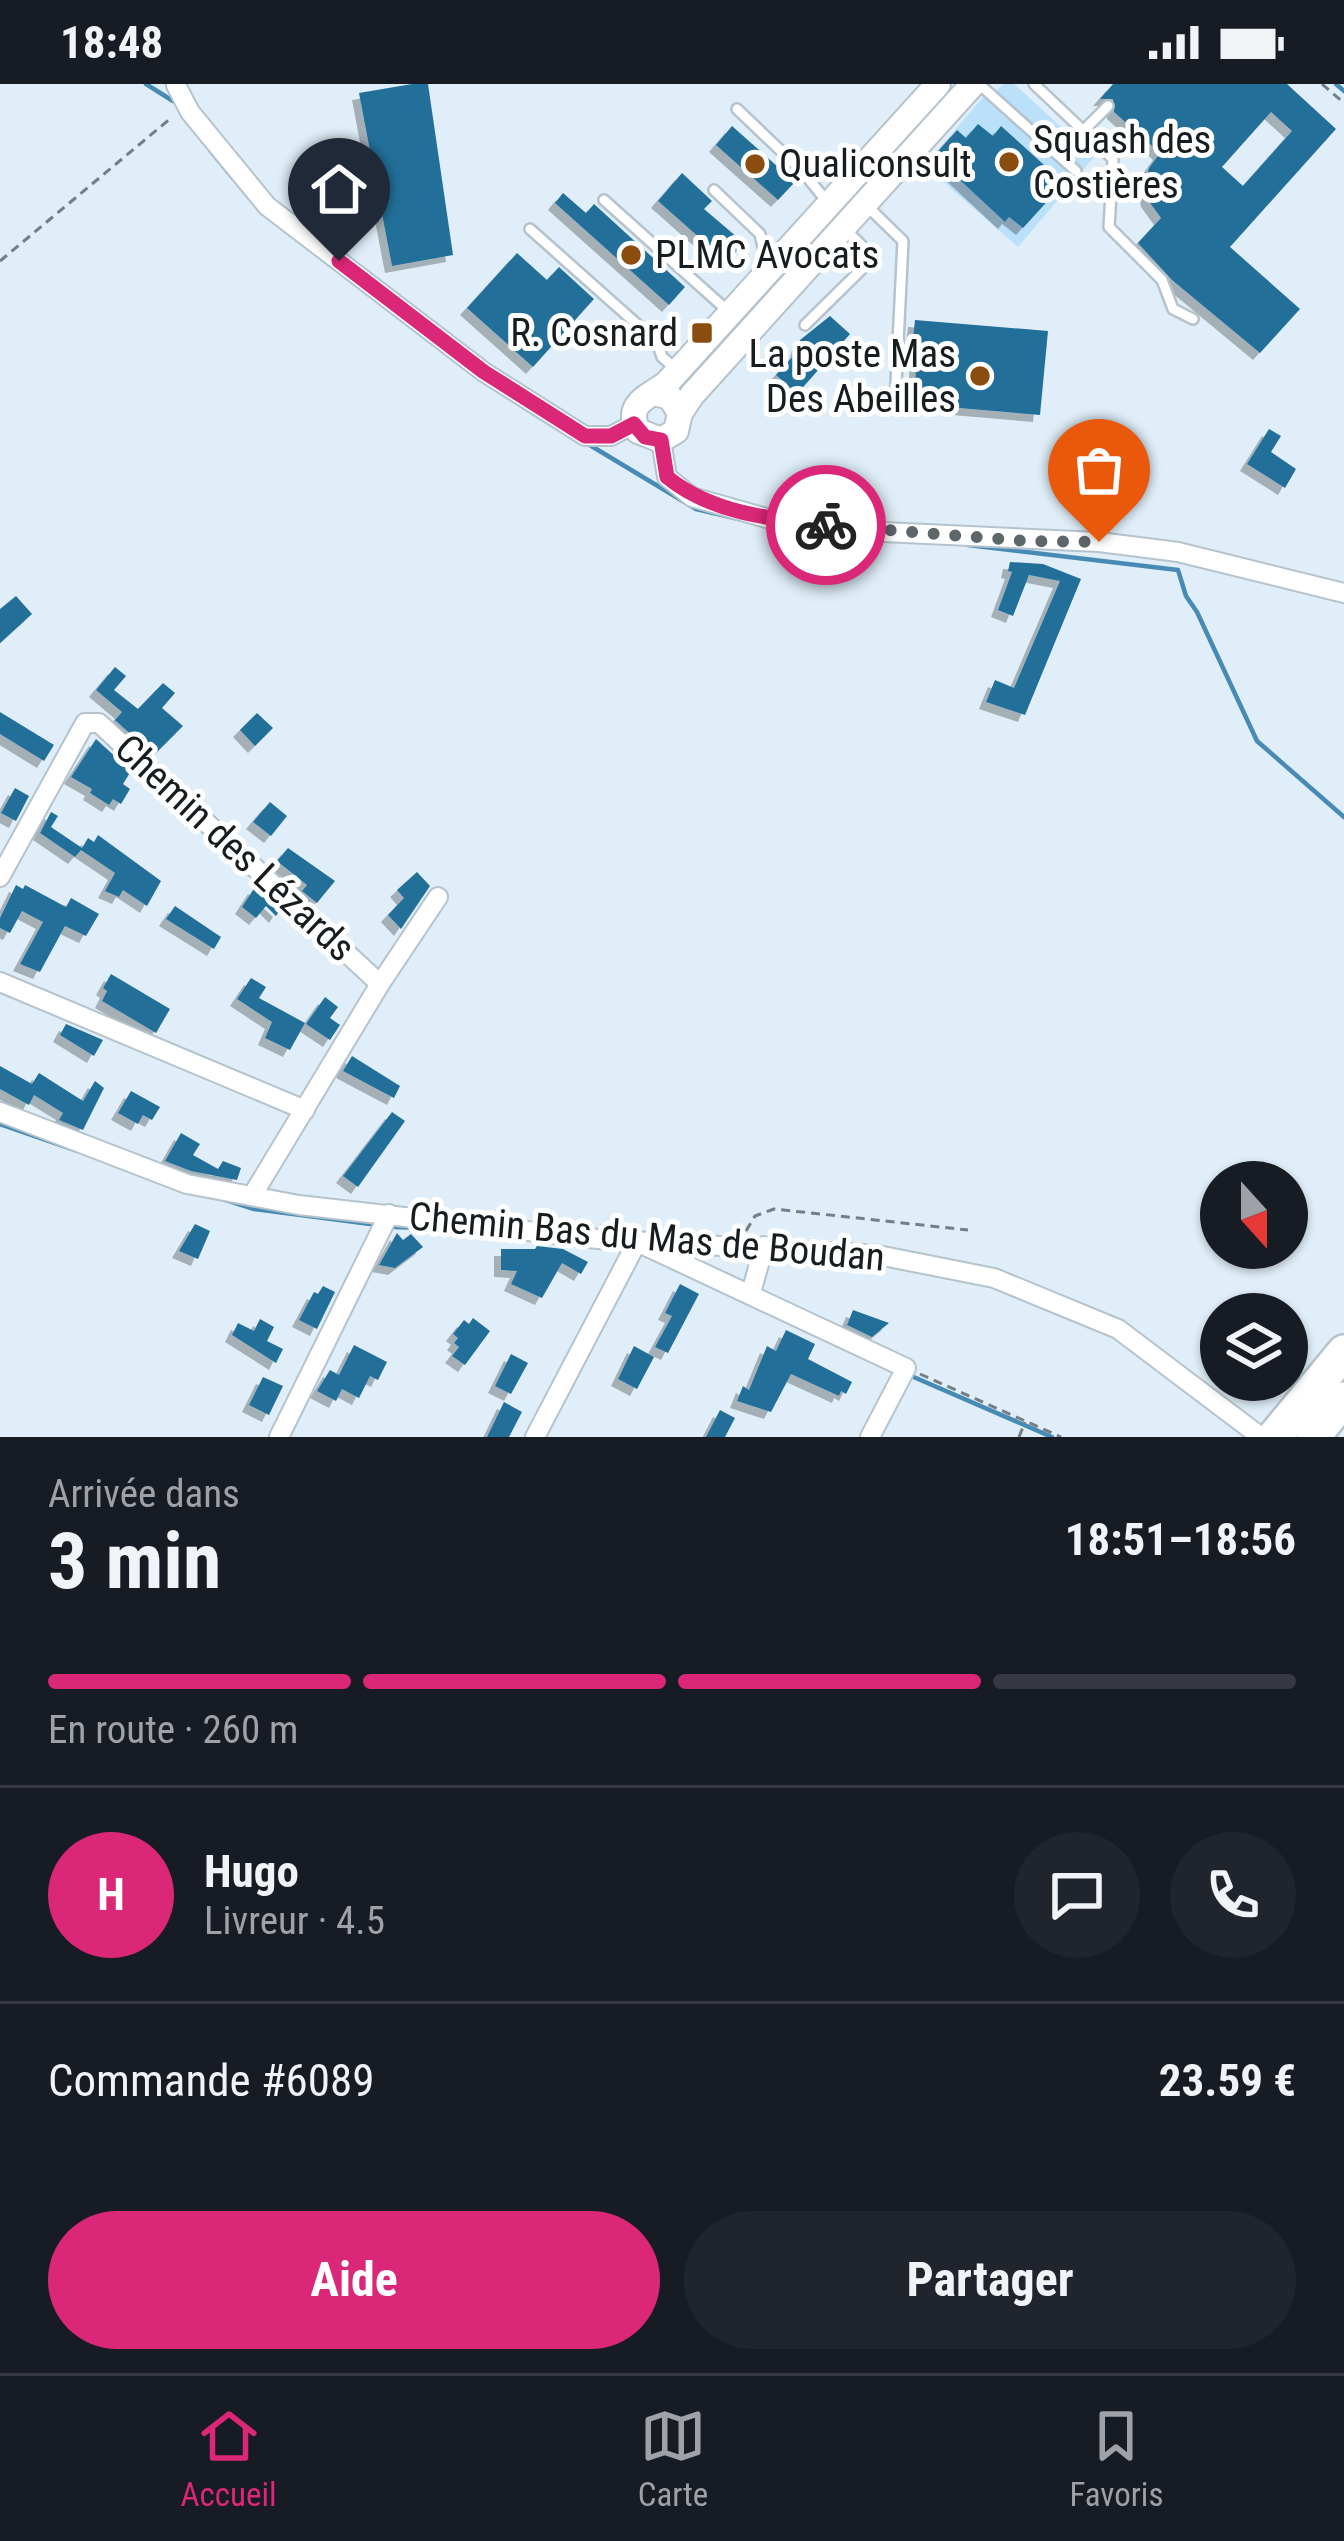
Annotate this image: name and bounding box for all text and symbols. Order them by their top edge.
text: 18:48 [60,16,163,69]
place label: Squash des Costières [1033,117,1211,208]
pin [288,138,390,261]
place label: Qualiconsult [779,141,972,187]
marker: Squash des Costières [996,149,1022,175]
marker: Qualiconsult [742,151,768,177]
icon: home [306,156,372,222]
place label: PLMC Avocats [655,232,879,278]
marker: PLMC Avocats [618,242,644,268]
place label: R. Cosnard [510,310,678,356]
marker: R. Cosnard [689,320,715,346]
place label: La poste Mas Des Abeilles [749,331,956,422]
marker: La poste Mas Des Abeilles [967,363,993,389]
pin [1048,419,1150,542]
icon: bag [1066,437,1132,503]
courier [766,465,886,585]
icon: bike [793,492,859,558]
street label: Chemin des Lézards [106,725,364,971]
north arrow [1200,1161,1308,1269]
map controls [1200,1161,1308,1401]
street label: Chemin Bas du Mas de Boudan [407,1193,887,1281]
button: layers [1200,1293,1308,1401]
text: Arrivée dans [48,1471,240,1517]
text: 18:51–18:56 [1065,1513,1296,1566]
text: 3 min [48,1516,221,1607]
text: En route · 260 m [48,1707,298,1753]
button: chat [1014,1832,1140,1958]
button: phone [1170,1832,1296,1958]
text: Hugo [204,1845,299,1898]
text: H [97,1868,125,1921]
text: Livreur · 4.5 [204,1898,385,1944]
text: Commande #6089 [48,2054,374,2107]
text: 23.59 € [1159,2054,1296,2107]
button: Aide [48,2211,660,2349]
button: Partager [684,2211,1296,2349]
tab: Accueil [181,2403,277,2514]
tab: Carte [638,2403,708,2514]
tab: Favoris [1069,2403,1163,2514]

